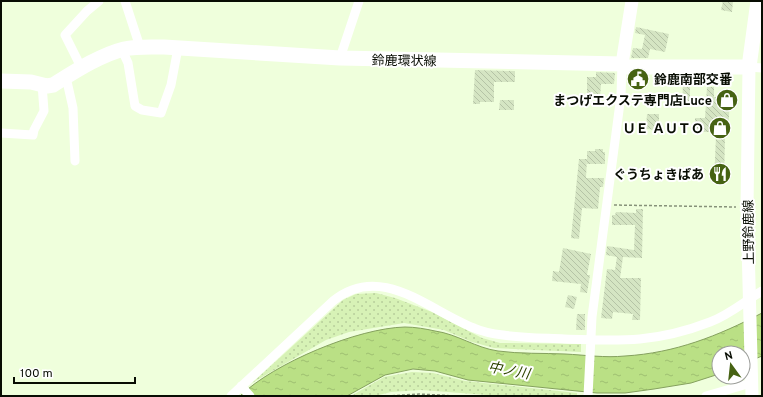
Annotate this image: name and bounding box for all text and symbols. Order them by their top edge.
street label: 鈴鹿環状線 [371,52,437,71]
public building icon: 鈴鹿南部交番 [625,66,651,92]
place label: 鈴鹿南部交番 [654,72,732,89]
shop icon: まつげエクステ専門店Luce [714,87,740,113]
place label: まつげエクステ専門店Luce [553,94,712,110]
shop icon: ＵＥ ＡＵＴＯ [707,115,733,141]
place label: ＵＥ ＡＵＴＯ [623,122,704,138]
restaurant icon: ぐうちょきぱあ [707,161,733,187]
place label: ぐうちょきぱあ [613,167,704,184]
street label: 上野鈴鹿線 [740,199,759,265]
north arrow [711,345,751,385]
text: N [723,349,734,364]
scale bar [14,359,135,385]
water label: 中ノ川 [487,359,533,384]
text: 100 m [20,366,53,382]

